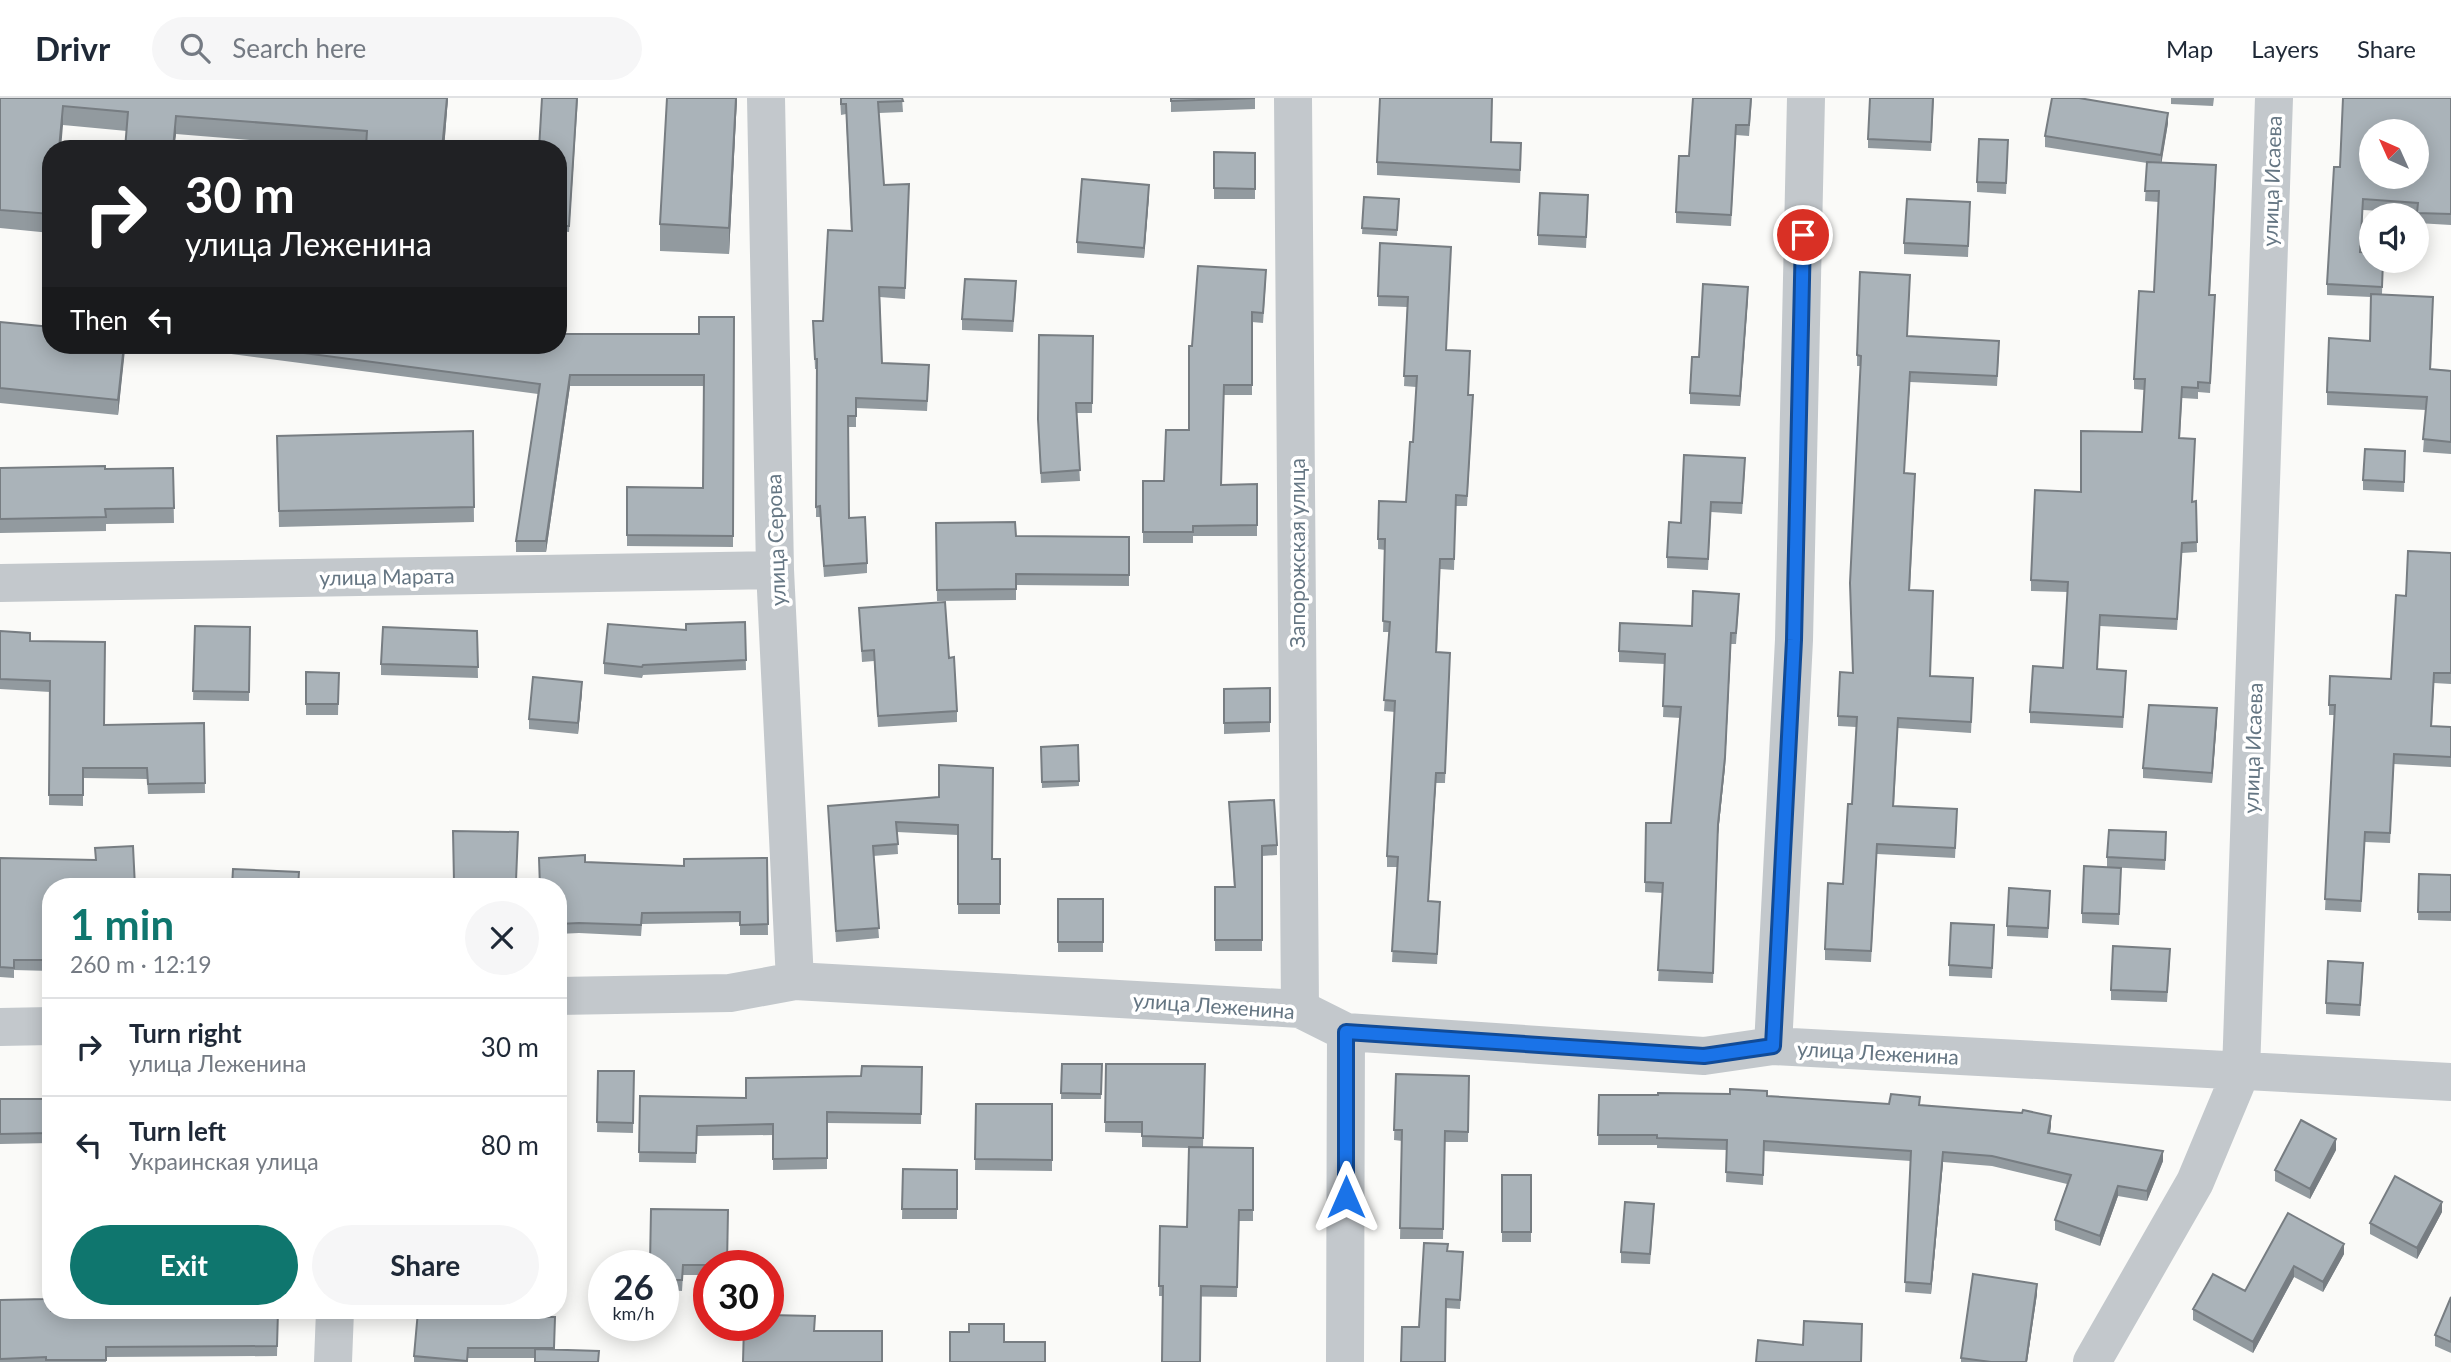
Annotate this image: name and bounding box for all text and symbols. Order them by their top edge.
search box [152,17,642,80]
text: Drivr [35,28,110,68]
icon: search [176,29,214,67]
text: Search here [232,32,366,64]
text: Map [2166,34,2213,63]
text: Layers [2251,34,2319,63]
text: Share [2357,34,2416,63]
street label: улица Исаева [2256,115,2286,247]
north arrow [2359,119,2429,189]
map controls [2359,119,2429,273]
text: 30 m [185,165,295,223]
icon: right [70,168,161,259]
button: sound [2359,203,2429,273]
pin [1773,205,1833,265]
icon: arrive [1784,216,1822,254]
text: улица Леженина [185,224,432,263]
icon: left [142,301,180,339]
text: Then [70,304,128,336]
street label: Запорожская улица [1284,458,1309,648]
street label: улица Серова [760,474,790,606]
street label: улица Марата [319,562,455,590]
street label: улица Исаева [2237,682,2267,814]
text: 1 min [70,899,174,949]
button: close [465,901,539,975]
text: 260 m · 12:19 [70,950,212,978]
street label: улица Леженина [1132,987,1296,1023]
text: Turn right [129,1017,242,1049]
icon: right [70,1028,108,1066]
text: 30 m [481,1031,539,1063]
street label: улица Леженина [1796,1035,1960,1069]
text: улица Леженина [129,1049,306,1077]
text: Turn left [129,1115,226,1147]
icon: left [70,1126,108,1164]
text: 80 m [481,1129,539,1161]
text: Украинская улица [129,1147,319,1175]
position arrow [1309,1160,1383,1234]
button: Exit [70,1225,298,1305]
button: Share [312,1225,539,1305]
speed limit sign: 30 [693,1250,784,1341]
text: 26 [613,1265,654,1307]
text: km/h [612,1302,655,1324]

